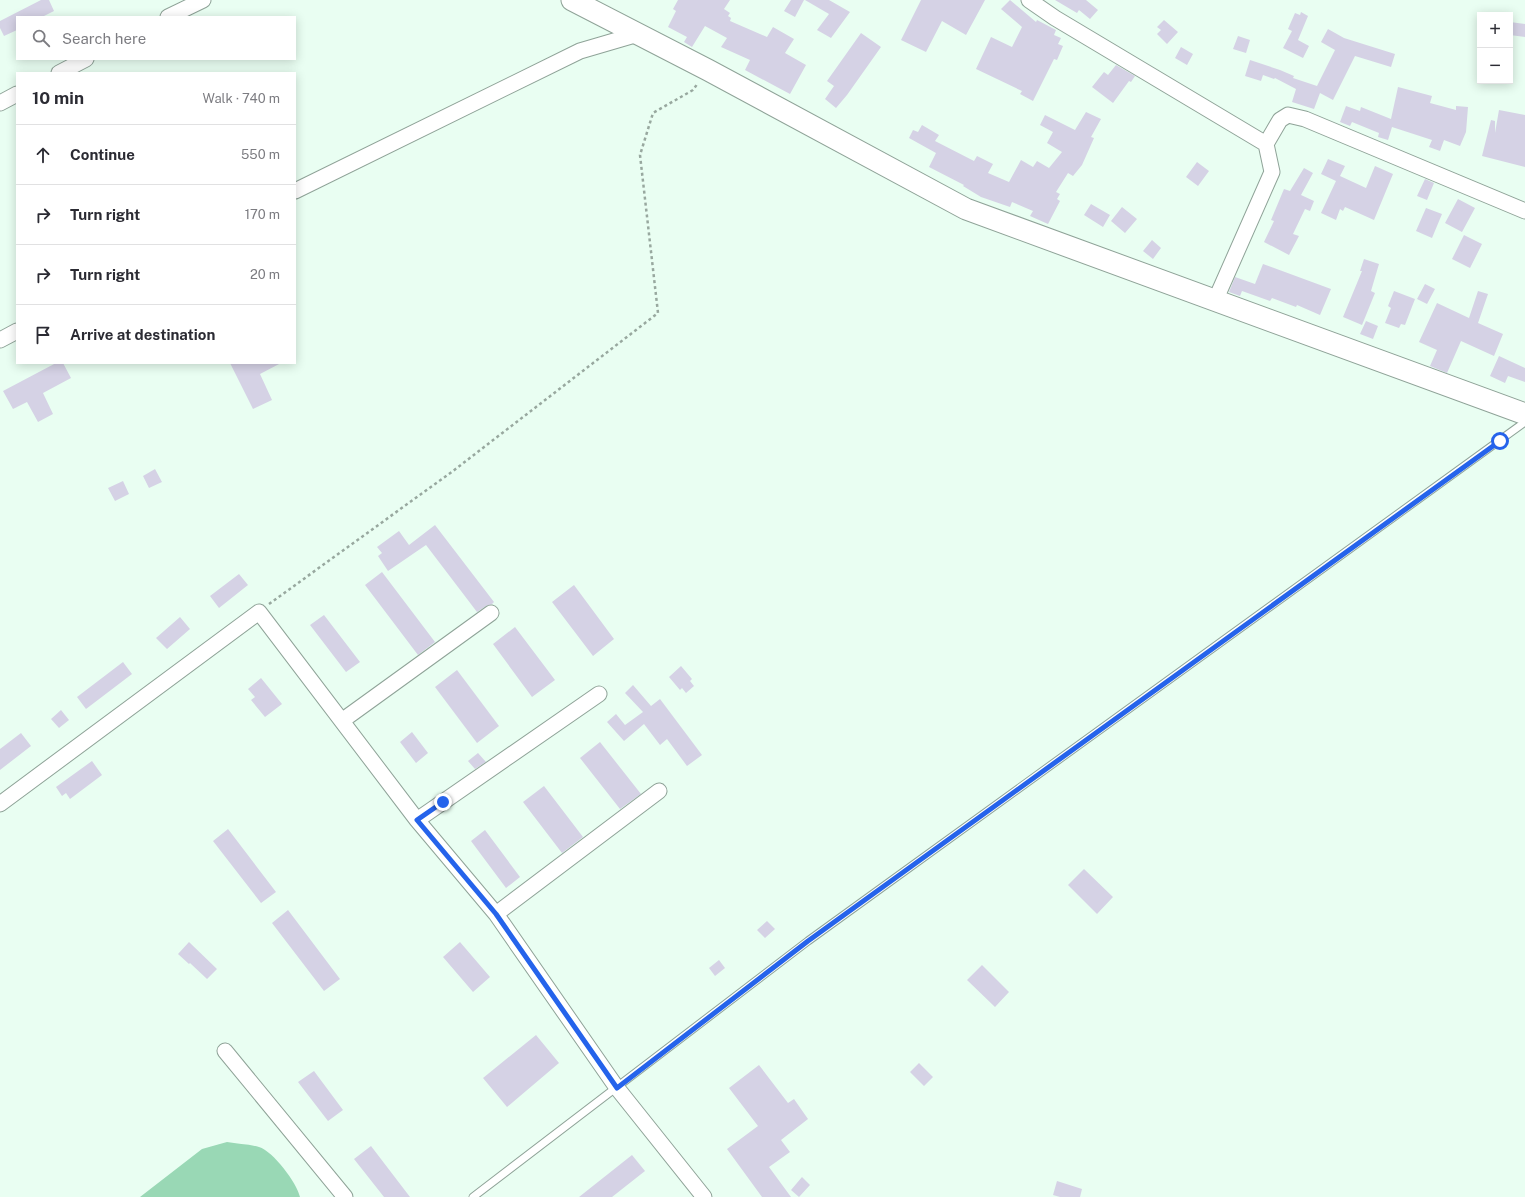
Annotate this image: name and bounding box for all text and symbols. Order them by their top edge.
map controls [1477,12,1513,84]
button: + [1477,12,1513,48]
search box [16,16,296,60]
icon: search [30,27,52,49]
text: Search here [62,30,146,47]
button: − [1477,48,1513,84]
text: 10 min [32,88,84,108]
text: Walk · 740 m [203,91,280,106]
icon: ahead [32,144,54,166]
text: Continue [70,146,135,163]
text: 550 m [241,147,280,162]
icon: right [32,204,54,226]
text: Turn right [70,206,140,223]
text: 170 m [245,207,280,222]
icon: right [32,264,54,286]
text: Turn right [70,266,140,283]
text: 20 m [250,267,280,282]
icon: arrive [32,324,54,346]
text: Arrive at destination [70,326,215,343]
route start [1491,432,1509,450]
route end [434,793,452,811]

